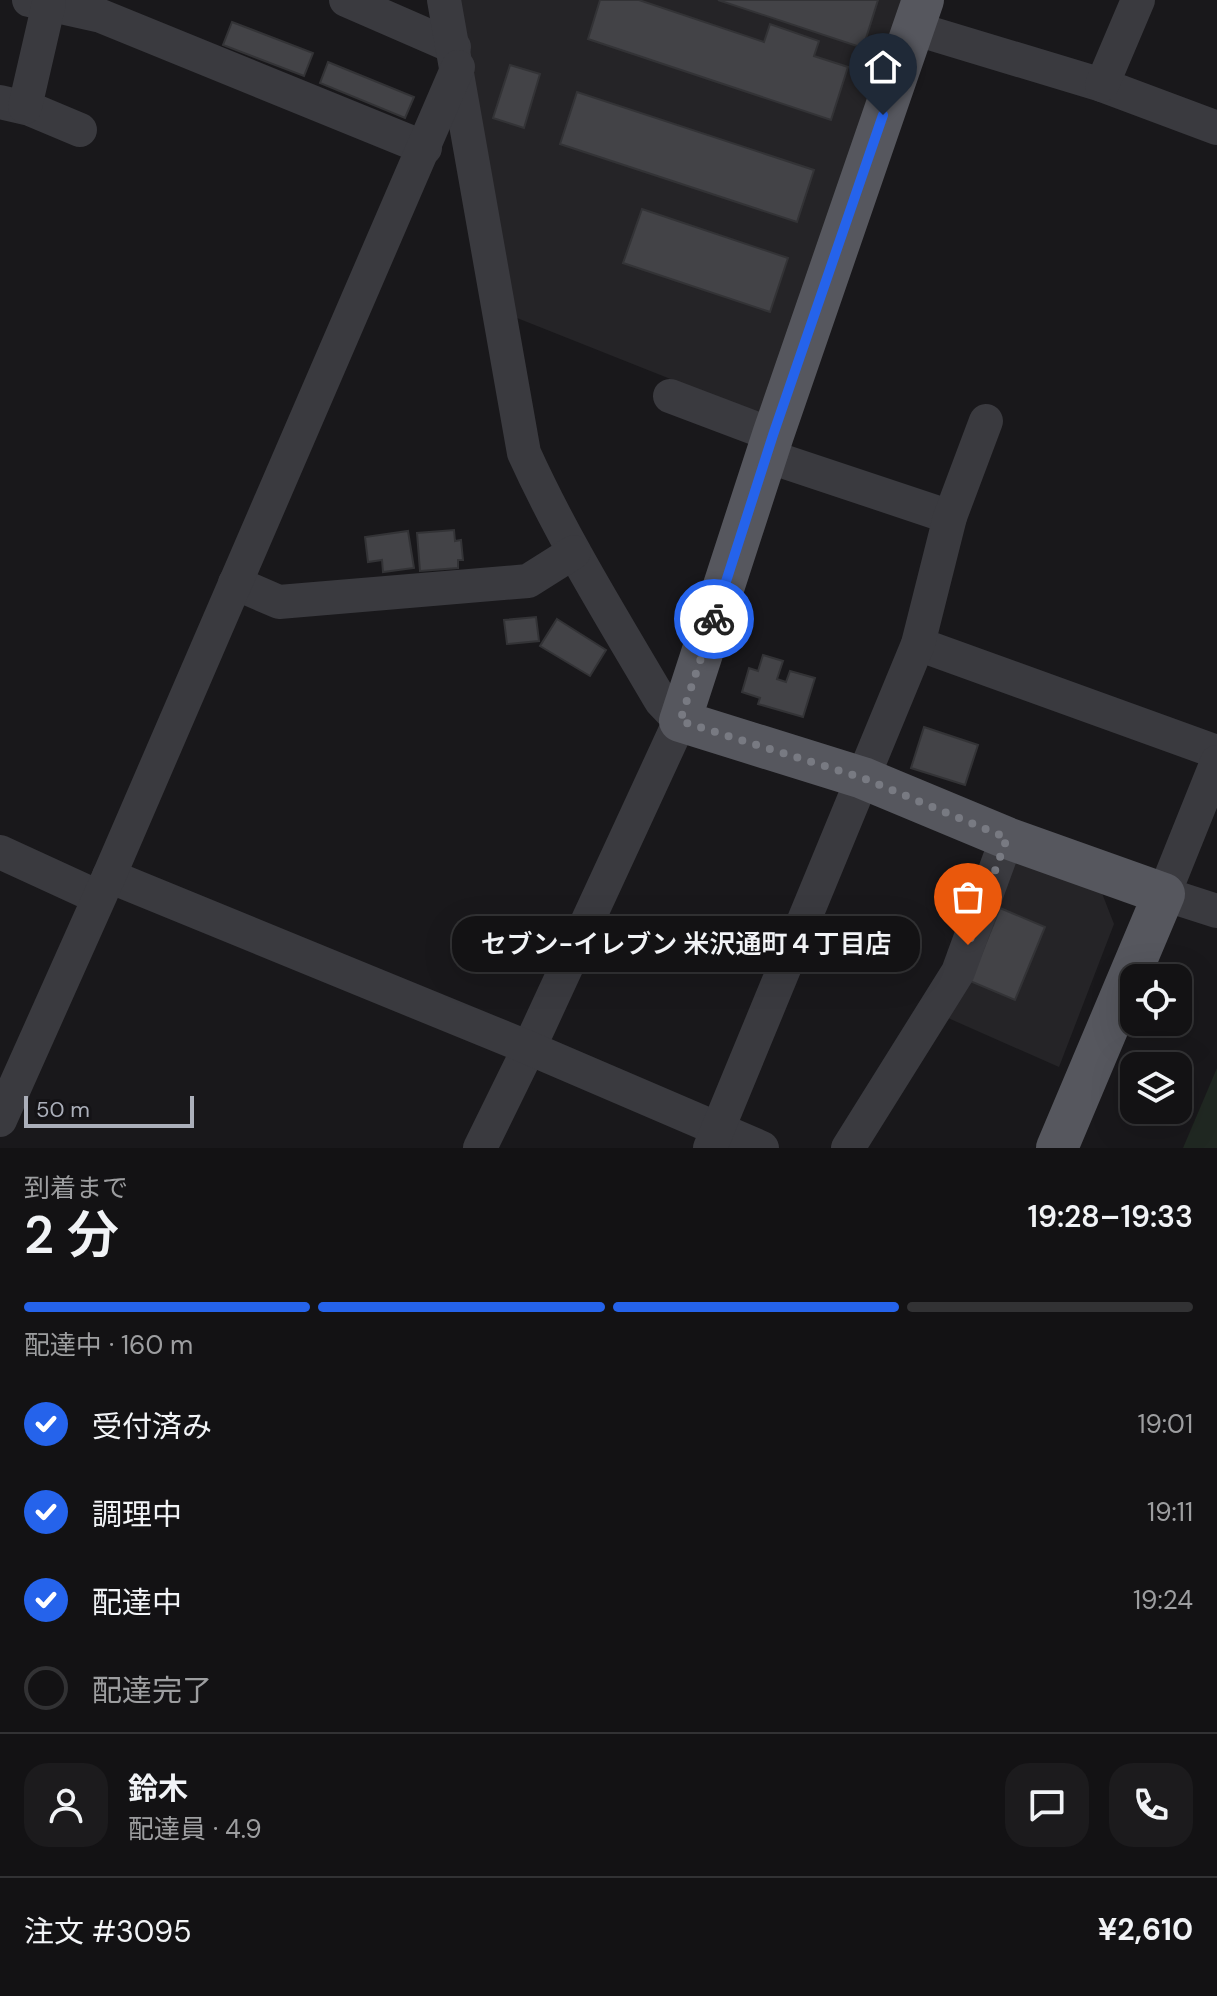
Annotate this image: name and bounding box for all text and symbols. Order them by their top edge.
pin [849,33,917,115]
icon: home [861,45,905,89]
courier [674,579,754,659]
icon: bike [692,597,736,641]
pin [934,863,1002,945]
icon: bag [946,875,990,919]
callout: セブン-イレブン 米沢通町４丁目店 [452,917,920,973]
text: セブン-イレブン 米沢通町４丁目店 [480,927,892,961]
map controls [1120,964,1192,1124]
button: locate [1120,964,1192,1036]
button: layers [1120,1052,1192,1124]
scale bar [24,1092,194,1128]
text: 50 m [36,1095,90,1124]
text: 到着まで [24,1171,128,1205]
text: 19:28–19:33 [1027,1197,1193,1236]
text: 2 分 [24,1201,119,1269]
text: 配達中 · 160 m [24,1328,193,1362]
icon: check [24,1402,68,1446]
text: 受付済み [92,1407,212,1446]
text: 19:01 [1137,1407,1193,1441]
icon: check [24,1490,68,1534]
text: 調理中 [92,1495,182,1534]
text: 19:11 [1147,1495,1193,1529]
icon: check [24,1578,68,1622]
text: 配達中 [92,1583,182,1622]
text: 19:24 [1133,1583,1193,1617]
text: 配達完了 [92,1671,212,1710]
button: person [24,1763,108,1847]
button: chat [1005,1763,1089,1847]
button: phone [1109,1763,1193,1847]
text: 鈴木 [128,1769,188,1808]
text: 配達員 · 4.9 [128,1812,261,1846]
text: ¥2,610 [1098,1910,1193,1949]
text: 注文 #3095 [24,1912,192,1951]

